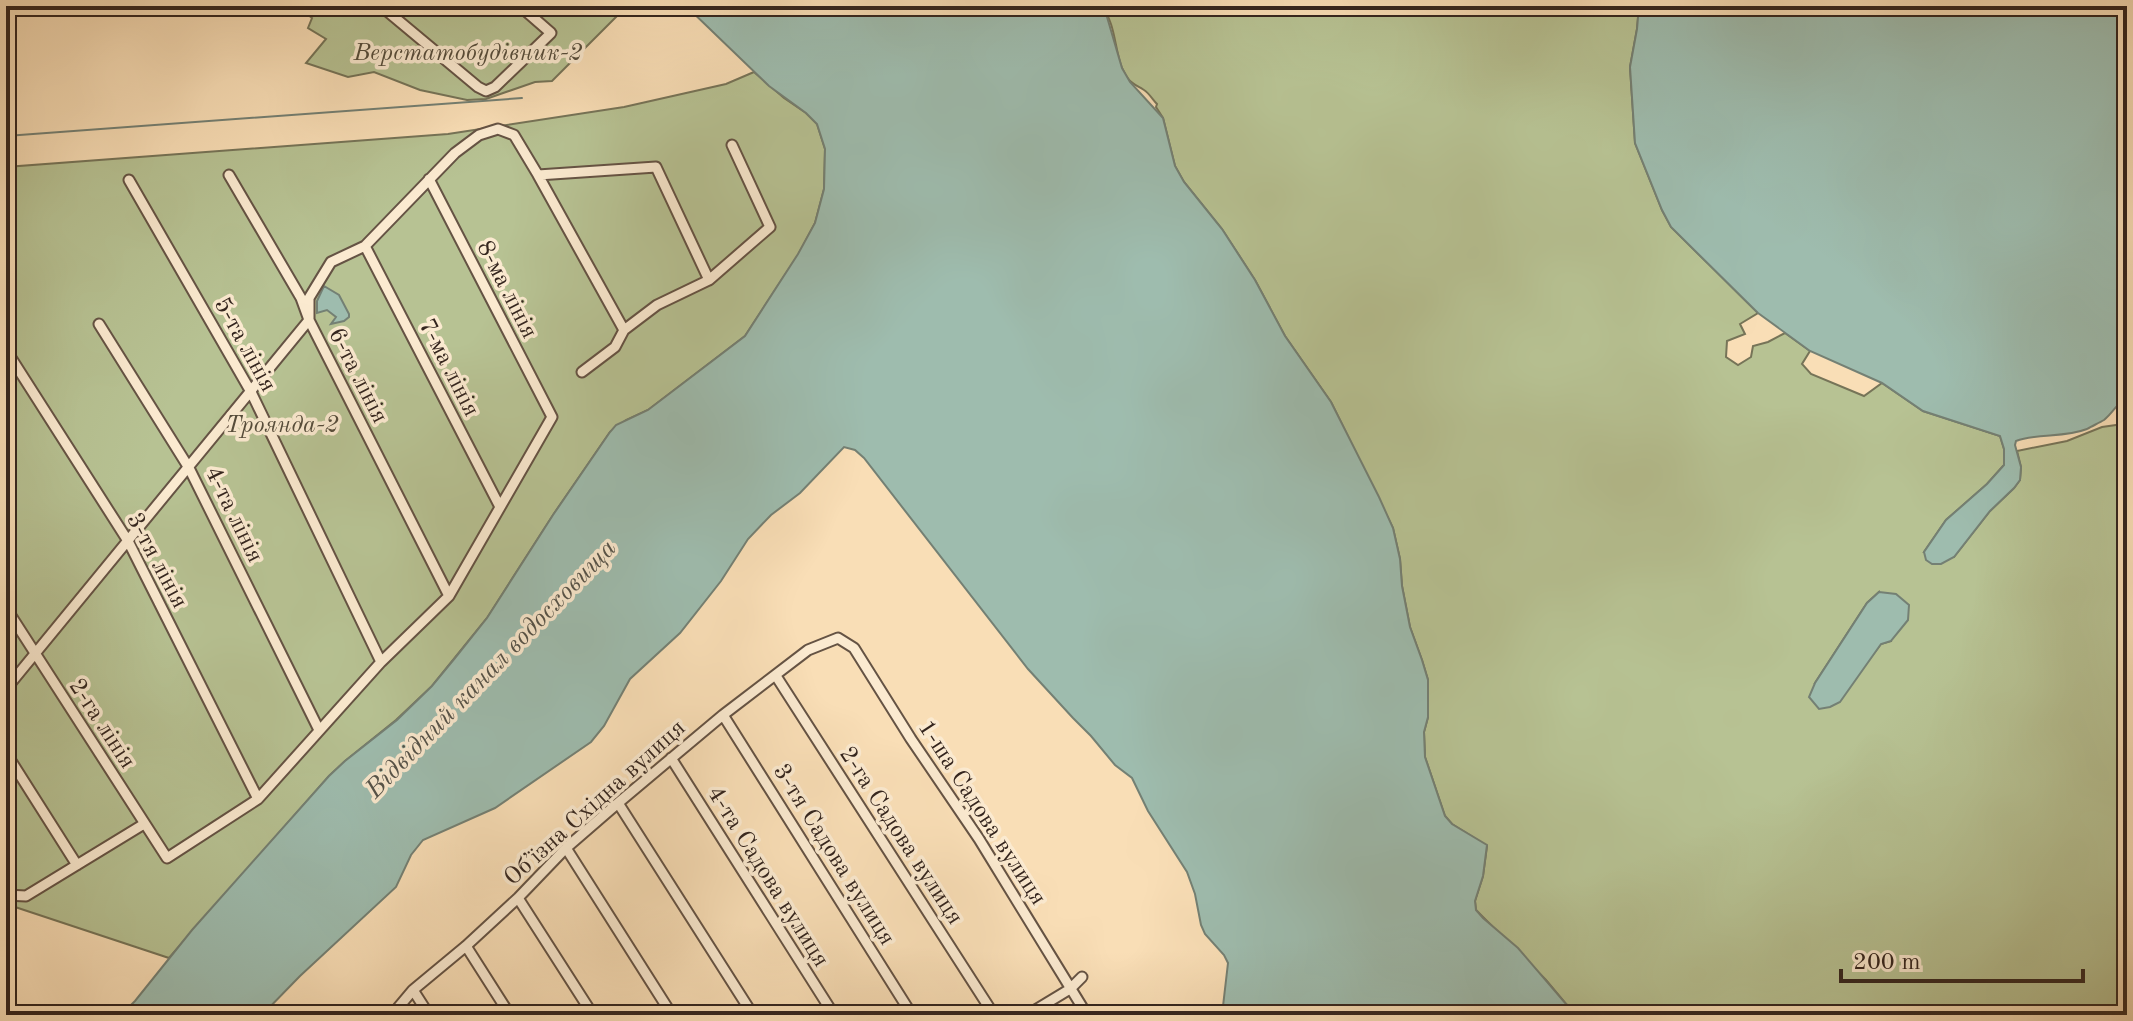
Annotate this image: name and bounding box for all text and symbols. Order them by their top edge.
park label: Верстатобудівник-2 [353,42,583,66]
street label: 8-ма лінія [471,237,541,343]
street label: 5-та лінія [209,294,280,396]
street label: 7-ма лінія [413,315,483,421]
street label: 6-та лінія [323,324,391,427]
park label: Троянда-2 [225,414,339,438]
street label: 4-та лінія [200,463,267,567]
street label: 3-тя лінія [121,509,191,612]
water label: Відвідний канал водосховища [361,535,622,804]
street label: 2-га лінія [64,675,139,773]
street label: Обʼїзна Східна вулиця [500,716,690,891]
street label: 1-ша Садова вулиця [913,716,1050,910]
street label: 2-га Садова вулиця [834,743,967,929]
street label: 3-тя Садова вулиця [768,760,899,950]
street label: 4-та Садова вулиця [702,783,833,972]
scale bar [1841,933,2083,983]
text: 200 m [1853,951,1921,975]

